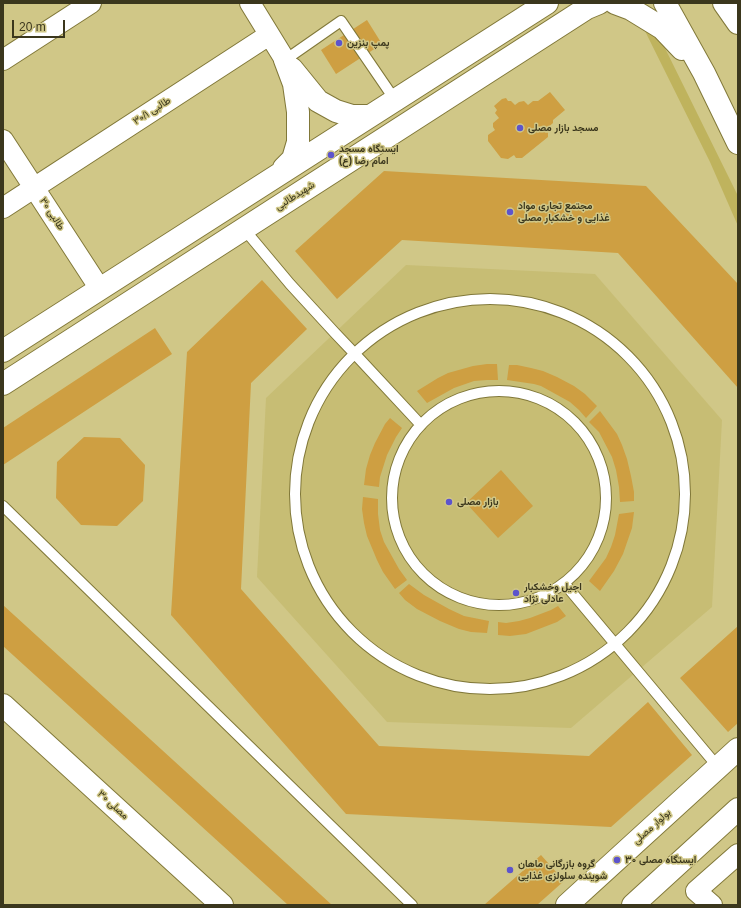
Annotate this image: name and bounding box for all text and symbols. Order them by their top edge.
scale bar [14,12,67,38]
text: 20 m [19,20,46,34]
place label: پمپ بنزین [347,37,389,49]
marker: پمپ بنزین [334,38,344,48]
street label: طالبی ۳۰/۱ [131,94,173,128]
place label: مسجد بازار مصلی [528,122,598,134]
marker: مسجد بازار مصلی [515,123,525,133]
place label: ایستگاه مسجد امام رضا (ع) [339,143,399,166]
marker: ایستگاه مسجد امام رضا (ع) [326,150,336,160]
street label: شهیدطالبی [273,179,317,213]
street label: طالبی ۳۰ [37,195,67,233]
place label: مجتمع تجاری مواد غذایی و خشکبار مصلی [518,200,609,224]
marker: مجتمع تجاری مواد غذایی و خشکبار مصلی [505,207,515,217]
place label: بازار مصلى [457,496,499,508]
marker: بازار مصلى [444,497,454,507]
place label: اجیل وخشکبار عادلی نژاد [524,581,582,604]
marker: اجیل وخشکبار عادلی نژاد [511,588,521,598]
street label: مصلی ۳۰ [95,788,131,822]
street label: بولوار مصلی [631,807,673,847]
place label: ایستگاه مصلی ۳۰ [625,854,696,866]
marker: ایستگاه مصلی ۳۰ [612,855,622,865]
place label: گروه بازرگانی ماهان شوینده سلولزی غذایی [518,858,607,882]
marker: گروه بازرگانی ماهان شوینده سلولزی غذایی [505,865,515,875]

